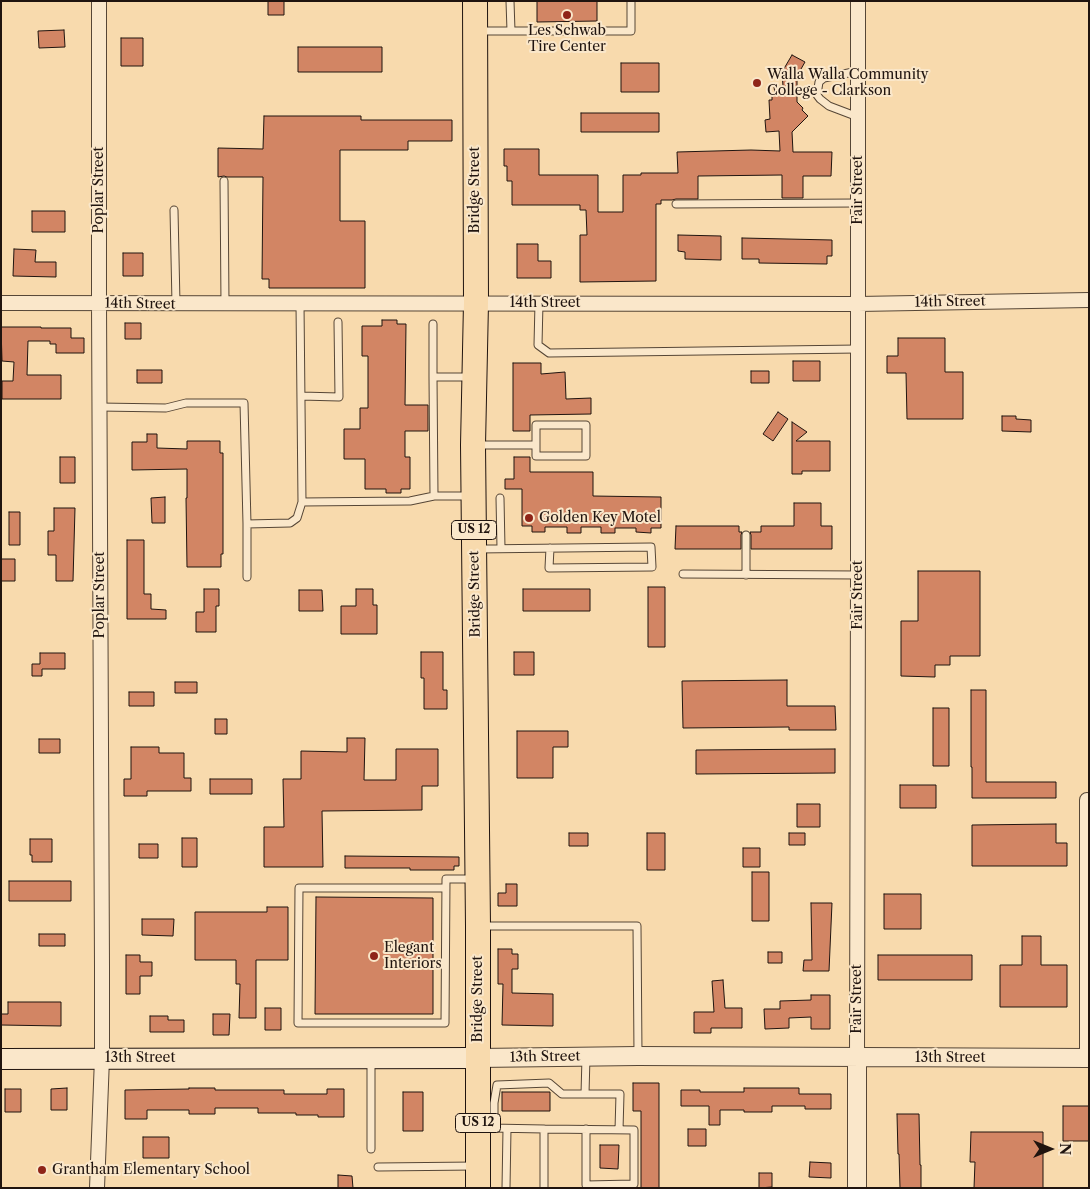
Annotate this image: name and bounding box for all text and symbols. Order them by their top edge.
marker: Les Schwab Tire Center [561,9,573,21]
place label: Les Schwab Tire Center [528,23,606,56]
place label: Walla Walla Community College - Clarkson [767,67,929,100]
marker: Walla Walla Community College - Clarkson [751,77,763,89]
street label: Poplar Street [91,147,107,233]
street label: Bridge Street [467,147,483,233]
street label: Fair Street [850,155,866,225]
street label: 14th Street [914,293,986,311]
street label: 14th Street [104,295,176,313]
street label: 14th Street [509,295,581,311]
place label: Golden Key Motel [539,510,661,526]
marker: Golden Key Motel [523,512,535,524]
road number: US 12 [452,520,496,540]
street label: Bridge Street [466,550,484,638]
street label: Poplar Street [92,552,108,638]
street label: Fair Street [850,560,866,630]
place label: Elegant Interiors [384,940,442,972]
marker: Elegant Interiors [368,950,380,962]
street label: Bridge Street [470,956,486,1042]
street label: Fair Street [849,964,865,1034]
street label: 13th Street [510,1048,580,1066]
street label: 13th Street [105,1050,175,1066]
street label: 13th Street [915,1050,985,1066]
road number: US 12 [456,1114,500,1132]
north arrow [1025,1124,1075,1174]
text: N [1056,1143,1074,1155]
place label: Grantham Elementary School [52,1162,250,1178]
marker: Grantham Elementary School [36,1164,48,1176]

